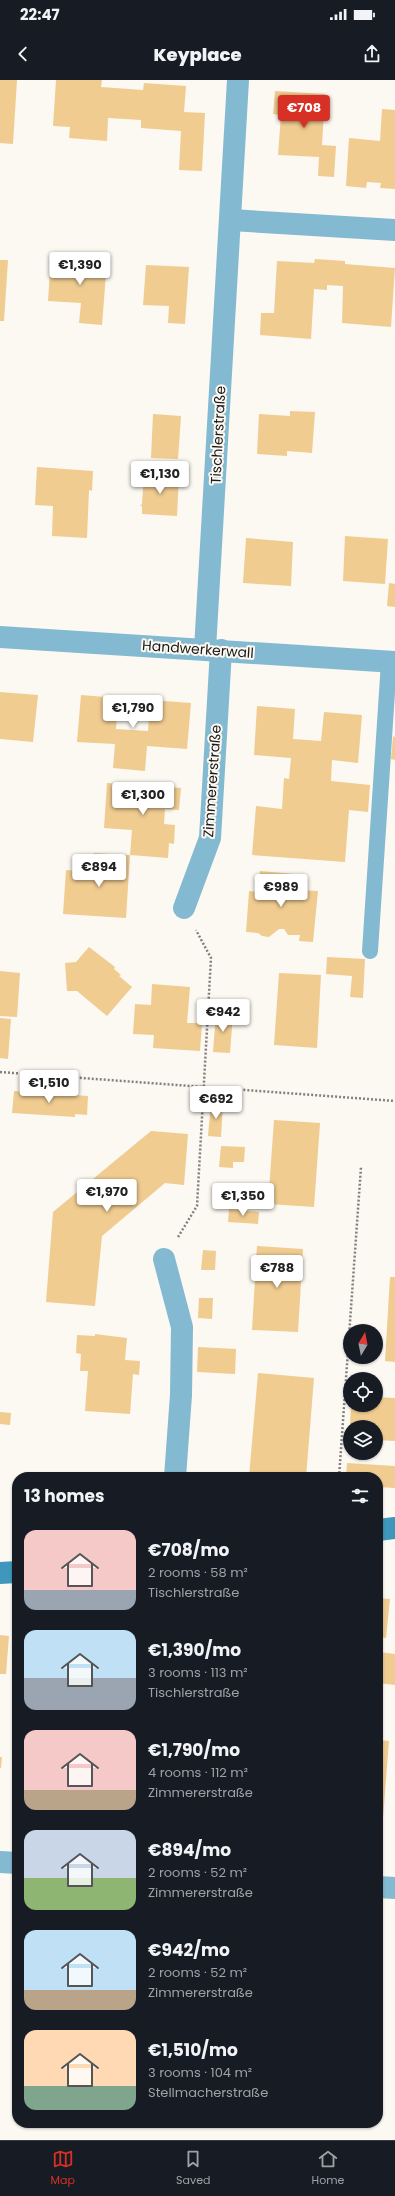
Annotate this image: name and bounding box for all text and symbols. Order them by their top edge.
text: 22:47 [20,4,60,25]
text: Keyplace [154,42,241,67]
icon: back [12,43,34,65]
icon: share [361,43,383,65]
pin: €708 [280,95,328,129]
text: €708 [287,98,321,117]
pin: €1,390 [47,252,113,286]
text: €1,390 [58,255,102,274]
street label: Tischlerstraße [205,385,231,485]
pin: €1,130 [127,461,193,495]
text: €1,130 [140,464,180,483]
street label: Handwerkerwall [141,635,255,663]
pin: €1,790 [100,695,166,729]
text: €1,790 [112,698,154,717]
street label: Zimmererstraße [198,724,226,838]
pin: €1,300 [110,782,176,816]
text: €1,300 [121,785,165,804]
pin: €894 [75,854,123,888]
text: €894 [81,857,117,876]
pin: €989 [257,874,305,908]
text: €989 [264,877,298,896]
pin: €942 [199,999,247,1033]
text: €942 [206,1002,240,1021]
pin: €1,510 [16,1070,82,1104]
text: €1,510 [29,1073,69,1092]
pin: €692 [192,1086,240,1120]
text: €692 [199,1089,233,1108]
pin: €1,970 [74,1179,140,1213]
text: €1,970 [86,1182,128,1201]
pin: €1,350 [210,1183,276,1217]
text: €1,350 [221,1186,265,1205]
pin: €788 [253,1255,301,1289]
text: €788 [260,1258,294,1277]
north arrow [343,1324,383,1364]
map controls [343,1324,383,1460]
button: locate [343,1372,383,1412]
button: layers [343,1420,383,1460]
text: 13 homes [24,1484,105,1508]
icon: filters [349,1485,371,1507]
text: €708/mo [148,1538,229,1562]
icon: home [56,1546,104,1594]
text: 2 rooms · 58 m² [148,1563,248,1582]
text: Tischlerstraße [148,1583,239,1602]
text: €1,390/mo [148,1638,241,1662]
icon: home [56,1646,104,1694]
text: 3 rooms · 113 m² [148,1663,248,1682]
text: Tischlerstraße [148,1683,239,1702]
text: €1,790/mo [148,1738,240,1762]
icon: home [56,1746,104,1794]
text: 4 rooms · 112 m² [148,1763,248,1782]
text: Zimmererstraße [148,1783,253,1802]
text: €894/mo [148,1838,231,1862]
icon: home [56,1846,104,1894]
text: 2 rooms · 52 m² [148,1863,247,1882]
text: Zimmererstraße [148,1883,253,1902]
text: €942/mo [148,1938,230,1962]
icon: home [56,1946,104,1994]
text: 2 rooms · 52 m² [148,1963,247,1982]
text: Zimmererstraße [148,1983,253,2002]
text: €1,510/mo [148,2038,238,2062]
icon: home [56,2046,104,2094]
text: 3 rooms · 104 m² [148,2063,252,2082]
text: Stellmacherstraße [148,2083,268,2102]
tab: Map [51,2148,75,2189]
tab: Saved [176,2148,210,2189]
tab: Home [312,2148,344,2189]

